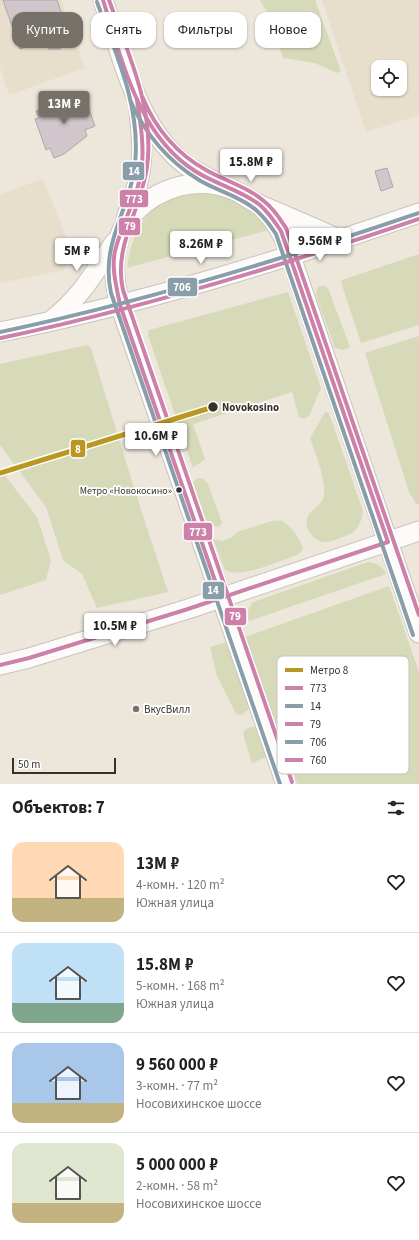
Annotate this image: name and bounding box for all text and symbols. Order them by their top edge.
chip: Купить [12,12,83,48]
chip: Снять [91,12,156,48]
chip: Фильтры [164,12,247,48]
chip: Новое [255,12,321,48]
map controls [371,60,407,96]
button: locate [371,60,407,96]
pin: 13M ₽ [36,91,92,125]
text: 13M ₽ [47,95,81,113]
pin: 15.8M ₽ [214,149,288,183]
text: 15.8M ₽ [229,153,273,171]
line badge: 14 [122,161,145,181]
text: 14 [128,164,140,179]
line badge: 773 [119,189,149,208]
text: 773 [125,192,143,207]
line badge: 79 [118,217,141,236]
text: 79 [124,219,136,234]
pin: 9.56M ₽ [283,228,357,262]
pin: 8.26M ₽ [164,231,238,265]
text: 9.56M ₽ [298,232,342,250]
text: 8.26M ₽ [179,235,223,253]
pin: 5M ₽ [53,238,101,272]
text: 5M ₽ [64,242,90,260]
line badge: 706 [167,277,198,297]
text: 706 [173,280,191,295]
marker: Novokosino [206,400,220,414]
place label: Novokosino [222,400,279,415]
pin: 10.6M ₽ [119,423,193,457]
text: 10.6M ₽ [134,427,178,445]
line badge: 8 [70,439,86,458]
text: 8 [75,442,81,457]
place label: Метро «Новокосино» [80,484,172,498]
marker: Метро «Новокосино» [174,485,184,495]
line badge: 773 [183,522,213,541]
text: 773 [189,525,207,540]
line badge: 14 [202,581,225,600]
text: 14 [207,583,219,598]
line badge: 79 [224,607,247,626]
text: 79 [229,609,241,624]
pin: 10.5M ₽ [78,613,152,647]
text: 10.5M ₽ [93,617,137,635]
legend [277,656,409,774]
text: Метро 8 [310,663,349,678]
text: 773 [310,681,326,696]
text: 14 [310,699,321,714]
place label: ВкусВилл [144,702,190,717]
marker: ВкусВилл [131,704,141,714]
text: 79 [310,717,321,732]
text: 706 [310,735,327,750]
text: 760 [310,753,326,768]
scale bar [12,756,116,775]
text: 50 m [18,757,40,772]
text: Объектов: 7 [12,796,105,820]
icon: filters [385,797,407,819]
text: 13M ₽ [136,852,179,876]
icon: home [44,858,92,906]
icon: heart [385,871,407,893]
text: 4-комн. · 120 m² [136,876,225,894]
text: Южная улица [136,894,214,912]
text: 15.8M ₽ [136,953,193,977]
icon: home [44,959,92,1007]
icon: heart [385,972,407,994]
text: 5-комн. · 168 m² [136,977,225,995]
text: Южная улица [136,995,214,1013]
text: 9 560 000 ₽ [136,1053,218,1077]
icon: home [44,1059,92,1107]
icon: heart [385,1072,407,1094]
text: 3-комн. · 77 m² [136,1077,218,1095]
text: Носовихинское шоссе [136,1095,261,1113]
text: 5 000 000 ₽ [136,1153,218,1177]
icon: home [44,1159,92,1207]
icon: heart [385,1172,407,1194]
text: 2-комн. · 58 m² [136,1177,218,1195]
text: Носовихинское шоссе [136,1195,261,1213]

